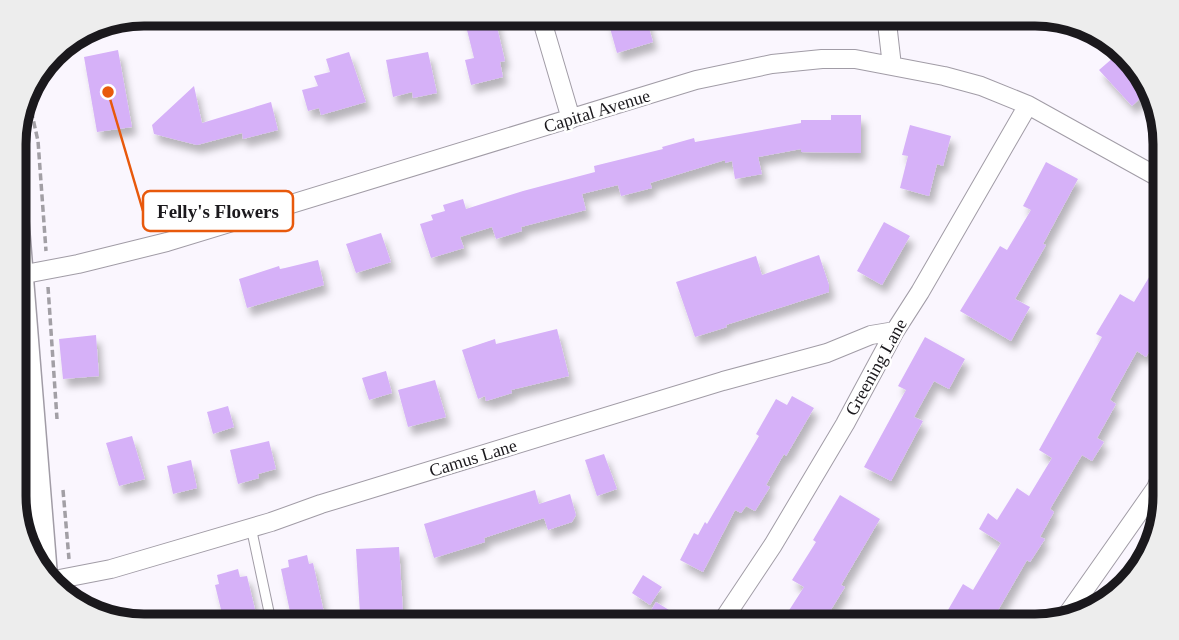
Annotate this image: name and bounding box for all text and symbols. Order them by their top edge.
street label: Capital Avenue [541,85,653,137]
callout: Felly's Flowers [143,191,293,231]
text: Felly's Flowers [157,201,279,222]
street label: Greening Lane [841,315,911,419]
street label: Camus Lane [427,435,519,481]

